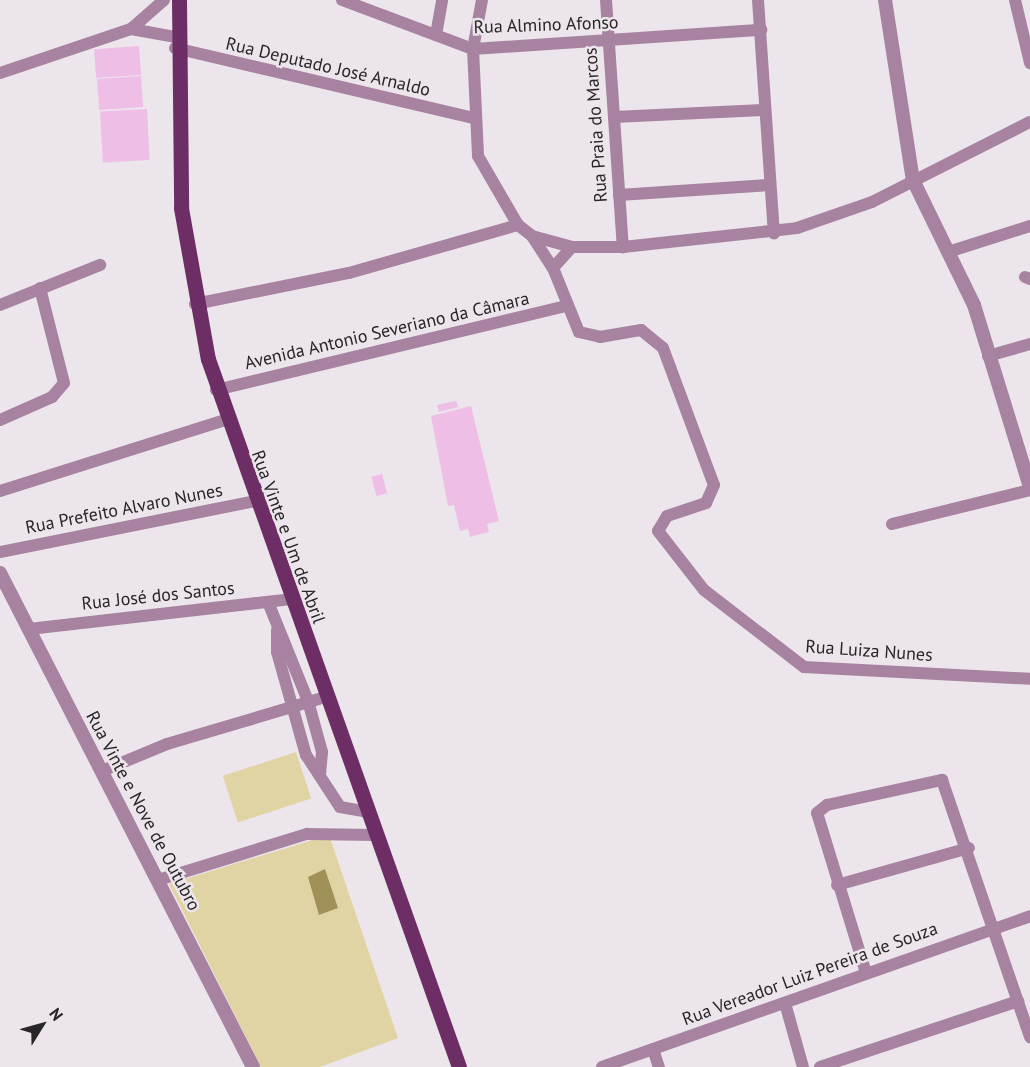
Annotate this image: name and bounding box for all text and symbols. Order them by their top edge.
street label: Rua Almino Afonso [473,12,619,38]
street label: Rua Deputado José Arnaldo [223,33,433,101]
street label: Rua Praia do Marcos [580,47,612,203]
street label: Avenida Antonio Severiano da Câmara [242,288,532,374]
street label: Rua Vinte e Um de Abril [246,447,330,627]
street label: Rua Prefeito Alvaro Nunes [23,479,225,539]
street label: Rua José dos Santos [81,577,235,615]
street label: Rua Luiza Nunes [805,636,933,666]
street label: Rua Vinte e Nove de Outubro [81,707,205,915]
street label: Rua Vereador Luiz Pereira de Souza [679,917,941,1031]
north arrow [12,995,72,1055]
text: N [45,1004,68,1024]

